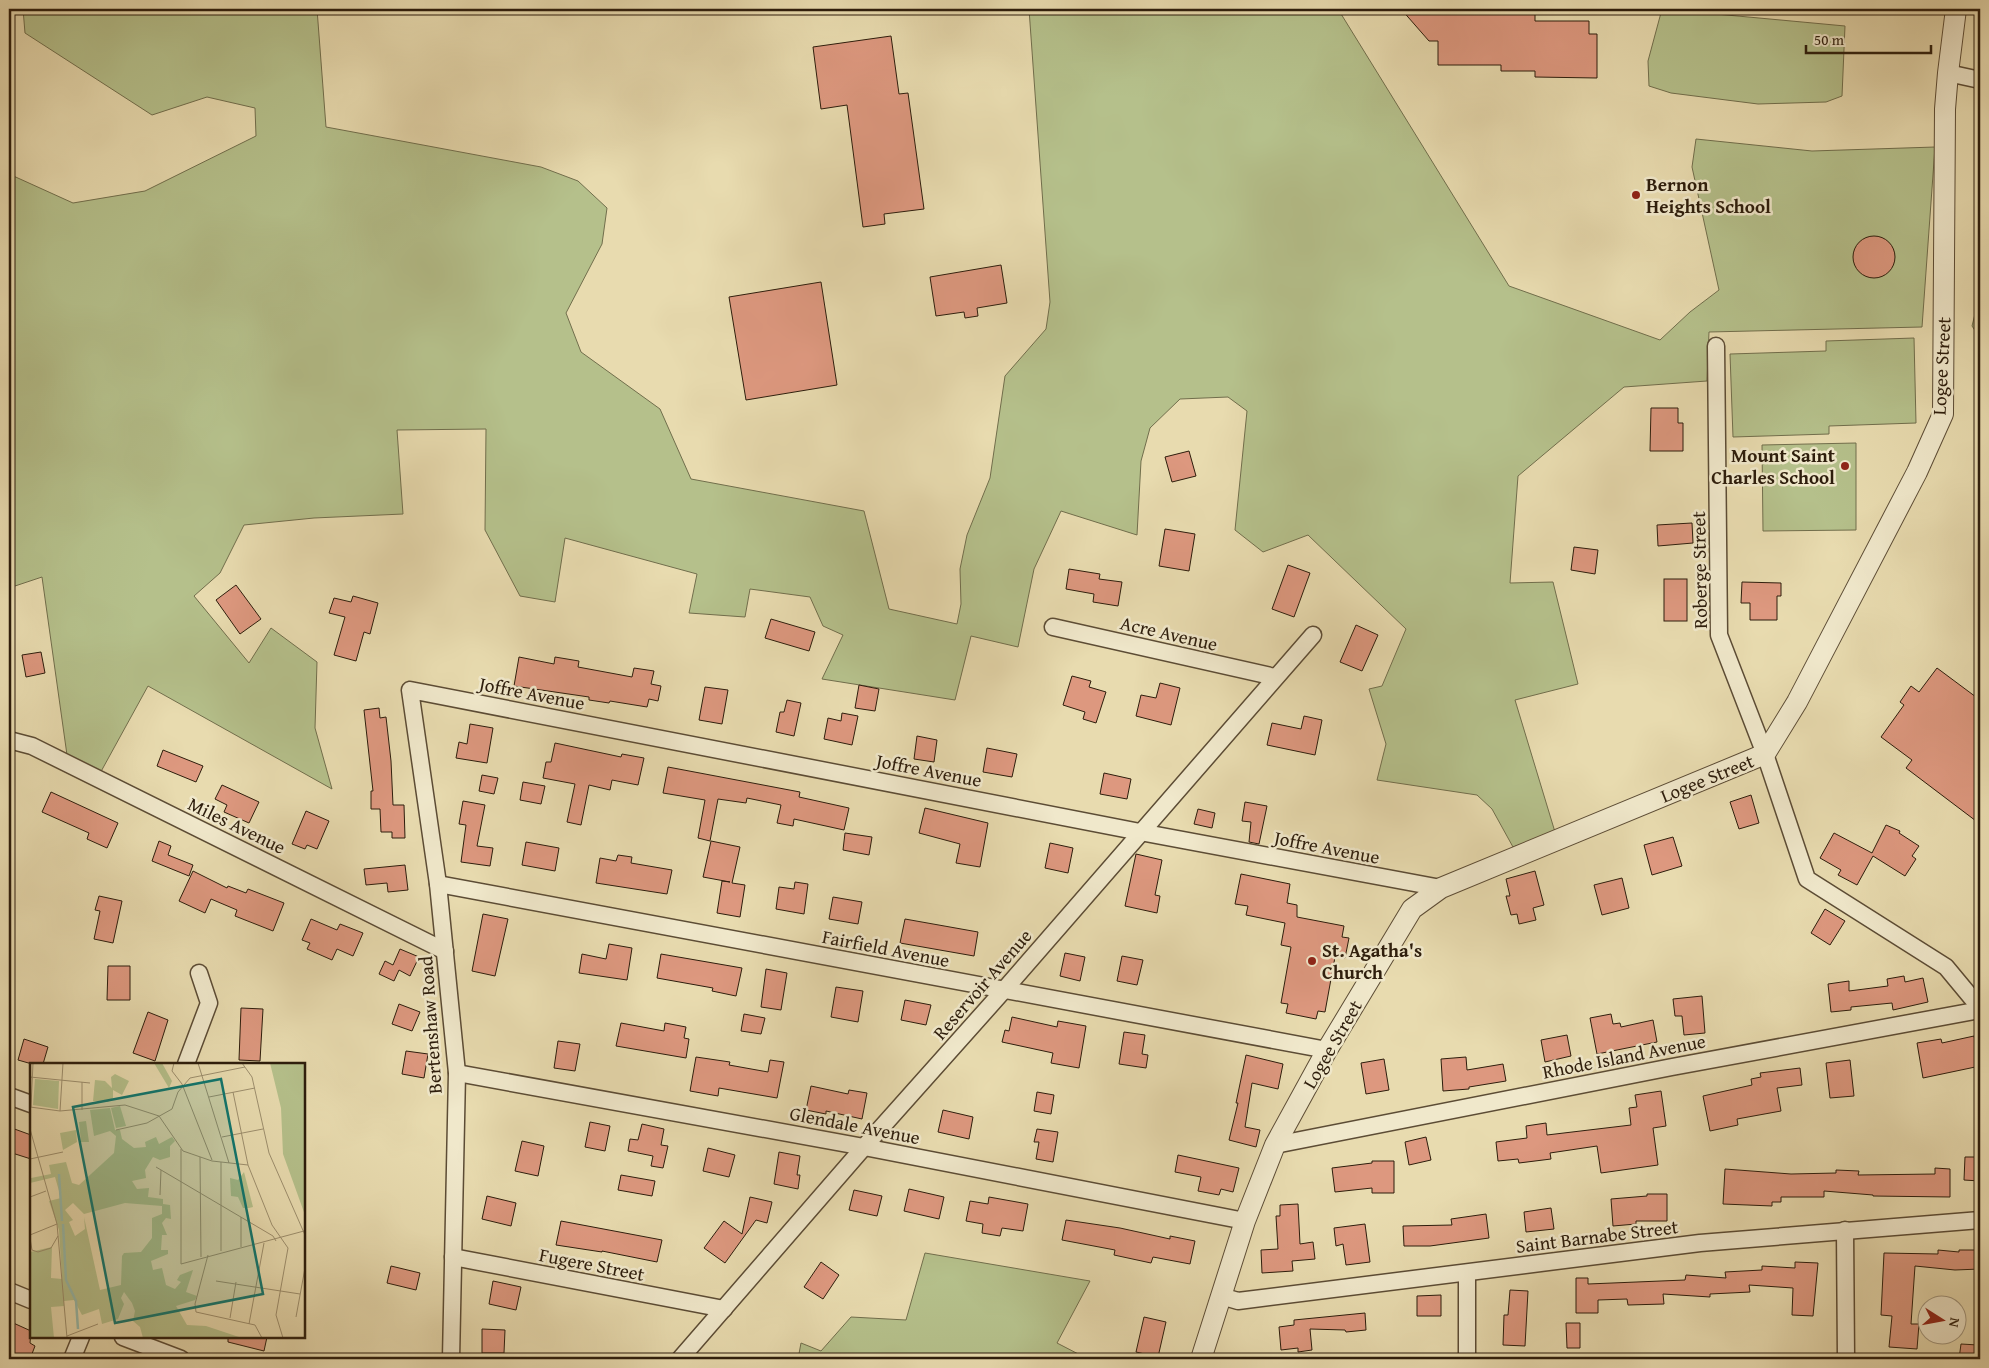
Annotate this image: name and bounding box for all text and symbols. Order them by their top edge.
scale bar [1806,22,1932,54]
text: 50 m [1814,29,1845,50]
place label: Bernon Heights School [1646,170,1771,220]
marker: Bernon Heights School [1630,189,1642,201]
street label: Logee Street [1924,316,1958,416]
place label: Mount Saint Charles School [1711,441,1836,491]
marker: Mount Saint Charles School [1839,460,1851,472]
street label: Roberge Street [1684,511,1714,629]
street label: Acre Avenue [1118,608,1220,658]
street label: Joffre Avenue [475,669,587,717]
street label: Joffre Avenue [872,746,984,794]
street label: Logee Street [1656,746,1758,809]
street label: Miles Avenue [184,789,291,861]
street label: Joffre Avenue [1270,823,1382,871]
street label: Fairfield Avenue [820,922,952,974]
street label: Reservoir Avenue [926,922,1038,1046]
place label: St. Agatha's Church [1322,936,1422,986]
street label: Bertenshaw Road [411,954,449,1095]
marker: St. Agatha's Church [1306,955,1318,967]
street label: Logee Street [1295,994,1369,1094]
street label: Rhode Island Avenue [1540,1026,1708,1086]
inset map [30,1063,305,1338]
street label: Glendale Avenue [788,1099,923,1151]
street label: Saint Barnabe Street [1514,1212,1680,1260]
street label: Fugere Street [537,1240,647,1288]
north arrow [1916,1296,1966,1346]
text: N [1944,1316,1965,1330]

